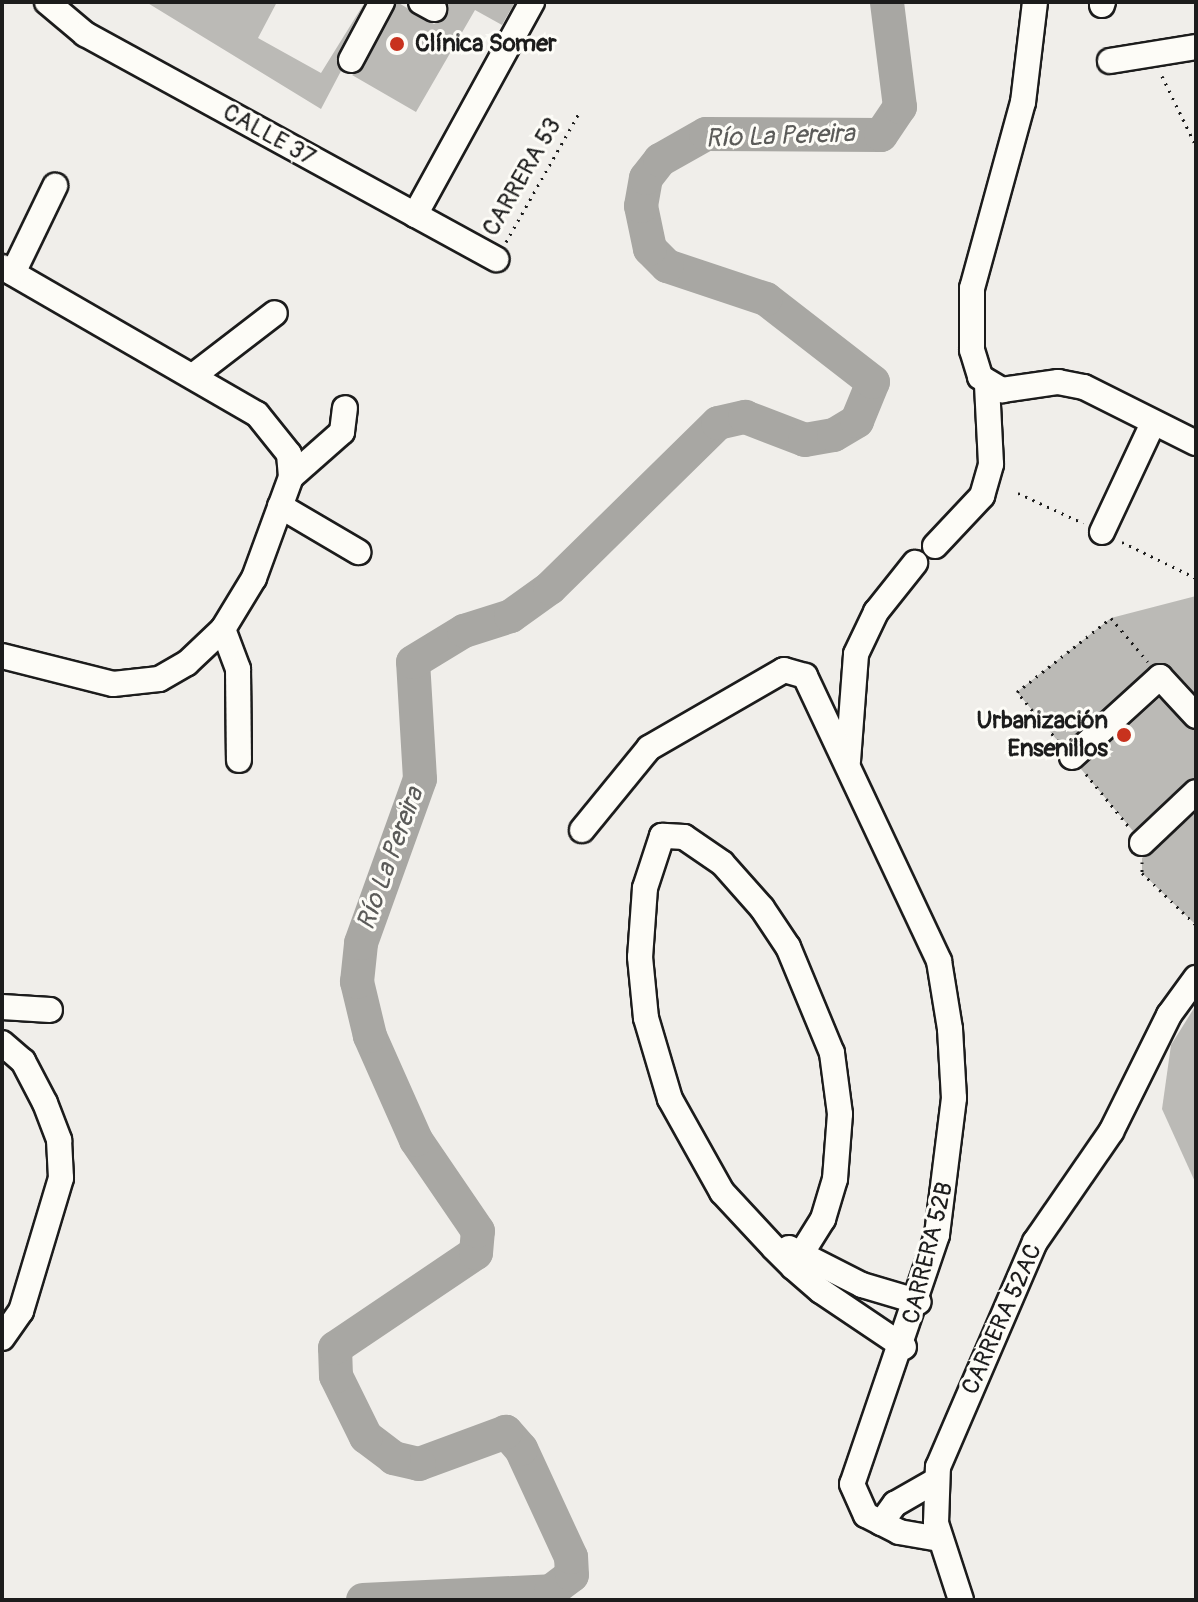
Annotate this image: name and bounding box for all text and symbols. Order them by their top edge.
place label: Clínica Somer [415,30,557,58]
marker: Clínica Somer [386,33,408,55]
street label: CALLE 37 [218,98,320,172]
street label: CARRERA 53 [477,113,567,241]
water label: Río La Pereira [705,119,855,155]
place label: Urbanización Ensenillos [977,707,1108,763]
marker: Urbanización Ensenillos [1115,726,1133,744]
water label: Río La Pereira [351,784,431,934]
street label: CARRERA 52B [896,1179,960,1327]
street label: CARRERA 52AC [956,1239,1048,1399]

